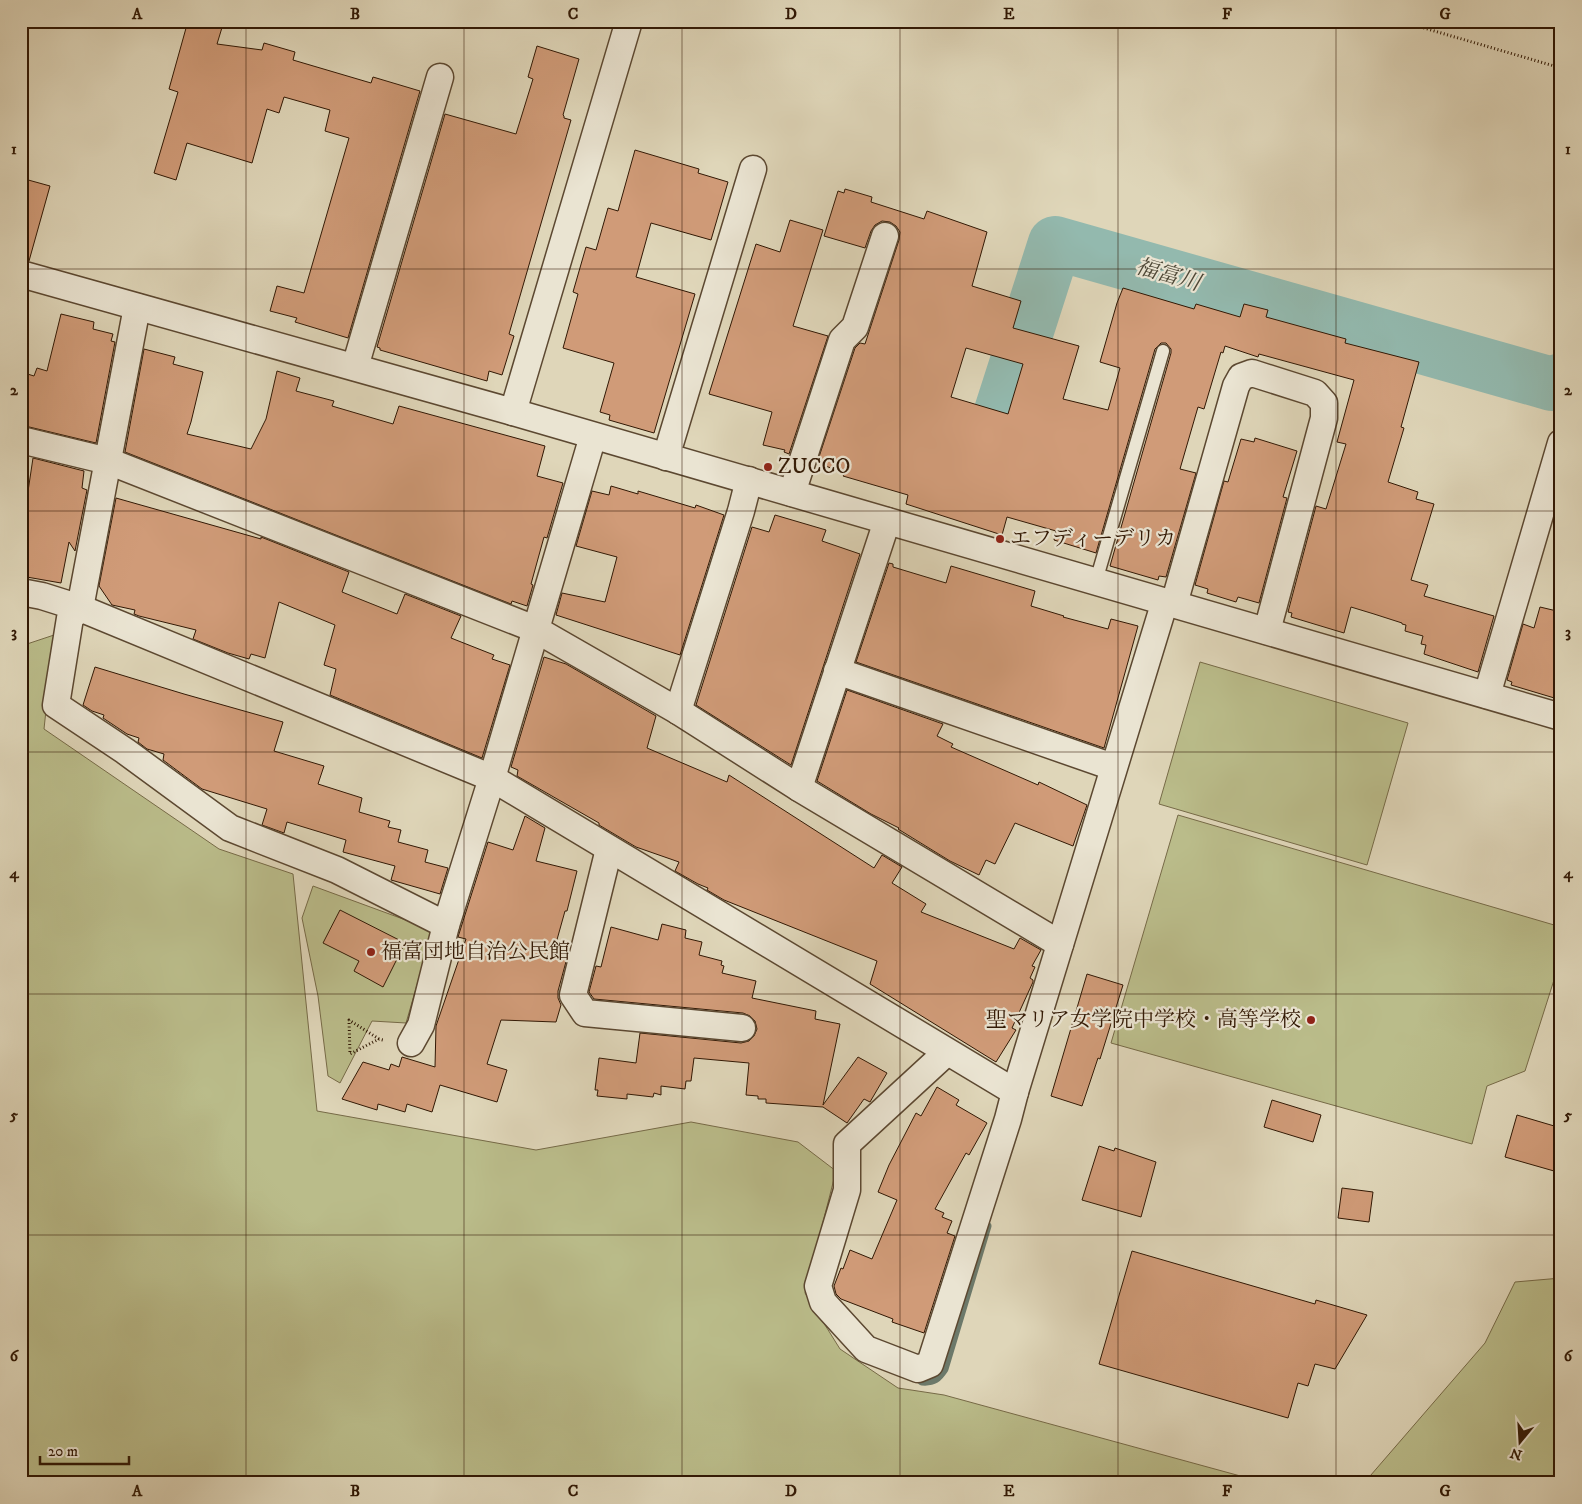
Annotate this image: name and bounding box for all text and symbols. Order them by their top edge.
text: A [131,4,143,24]
text: B [350,4,360,24]
text: C [568,4,578,24]
text: D [785,4,797,24]
text: E [1003,4,1015,24]
text: F [1222,4,1232,24]
text: G [1439,4,1451,24]
text: 1 [11,139,17,159]
text: 1 [1565,139,1571,159]
water label: 福富川 [1133,253,1205,298]
text: 2 [10,380,19,400]
text: 2 [1564,380,1573,400]
place label: ZUCCO [778,454,850,480]
marker: ZUCCO [762,461,774,473]
place label: エフディーデリカ [1010,526,1176,552]
marker: エフディーデリカ [994,533,1006,545]
text: 3 [11,622,17,642]
text: 3 [1565,622,1571,642]
text: 4 [8,863,19,883]
text: 4 [1562,863,1573,883]
place label: 福富団地自治公民館 [381,939,570,965]
marker: 福富団地自治公民館 [365,946,377,958]
place label: 聖マリア女学院中学校・高等学校 [986,1007,1301,1033]
marker: 聖マリア女学院中学校・高等学校 [1305,1014,1317,1026]
text: 5 [9,1105,18,1125]
text: 5 [1563,1105,1572,1125]
text: 6 [10,1346,20,1366]
text: 6 [1564,1346,1574,1366]
north arrow [1494,1416,1544,1466]
scale bar [40,1434,129,1466]
text: 20 m [48,1442,78,1461]
text: N [1508,1443,1525,1464]
text: A [131,1481,143,1501]
text: B [350,1481,360,1501]
text: C [568,1481,578,1501]
text: D [785,1481,797,1501]
text: E [1003,1481,1015,1501]
text: F [1222,1481,1232,1501]
text: G [1439,1481,1451,1501]

